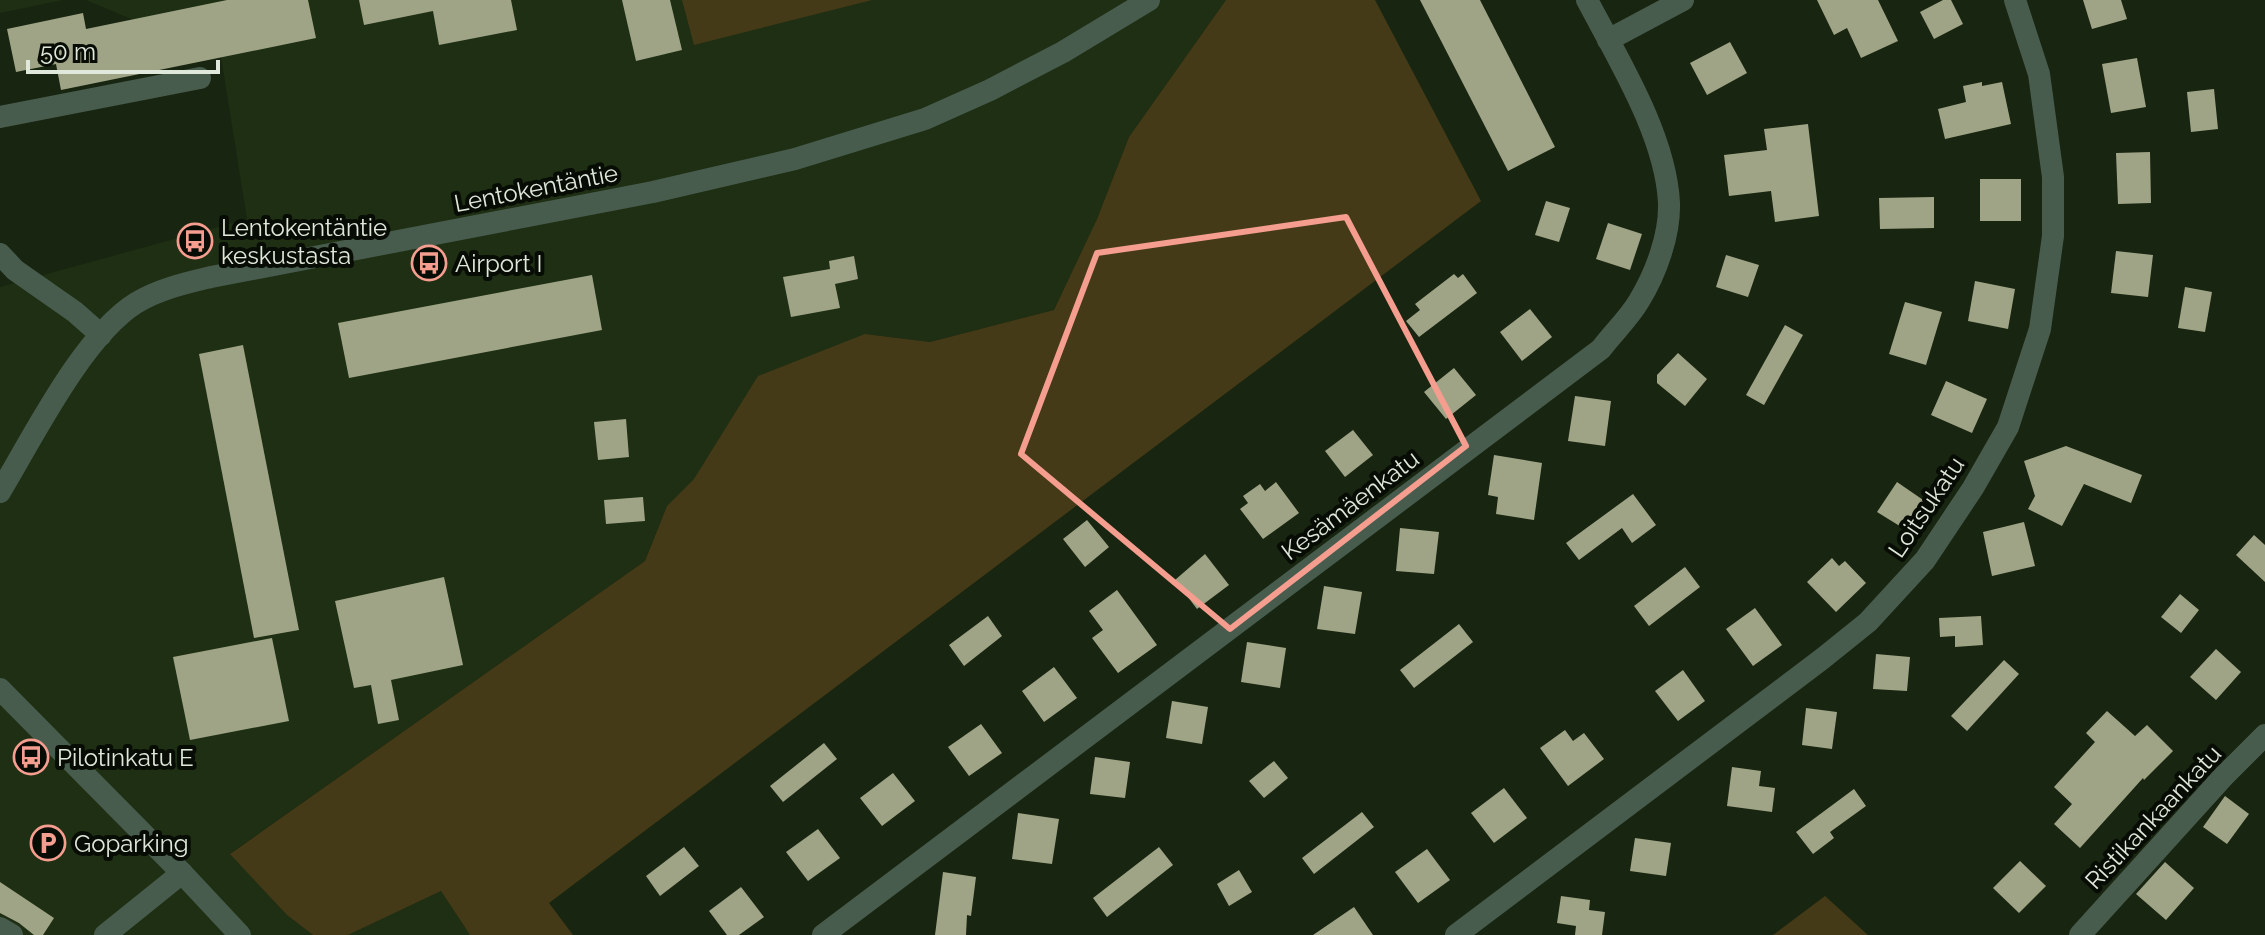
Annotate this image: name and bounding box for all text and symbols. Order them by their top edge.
scale bar [28,24,218,74]
text: 50 m [40,37,96,66]
street label: Lentokentäntie [452,158,620,218]
place label: Lentokentäntie keskustasta [221,213,387,270]
bus stop icon: Lentokentäntie keskustasta [176,222,214,260]
bus stop icon: Airport I [410,244,448,282]
place label: Airport I [455,249,543,278]
street label: Kesämäenkatu [1276,444,1424,566]
street label: Loitsukatu [1882,451,1970,563]
bus stop icon: Pilotinkatu E [12,738,50,776]
street label: Ristikankaankatu [2079,739,2227,895]
place label: Pilotinkatu E [57,743,194,772]
parking icon: Goparking [29,824,67,862]
place label: Goparking [74,829,189,858]

